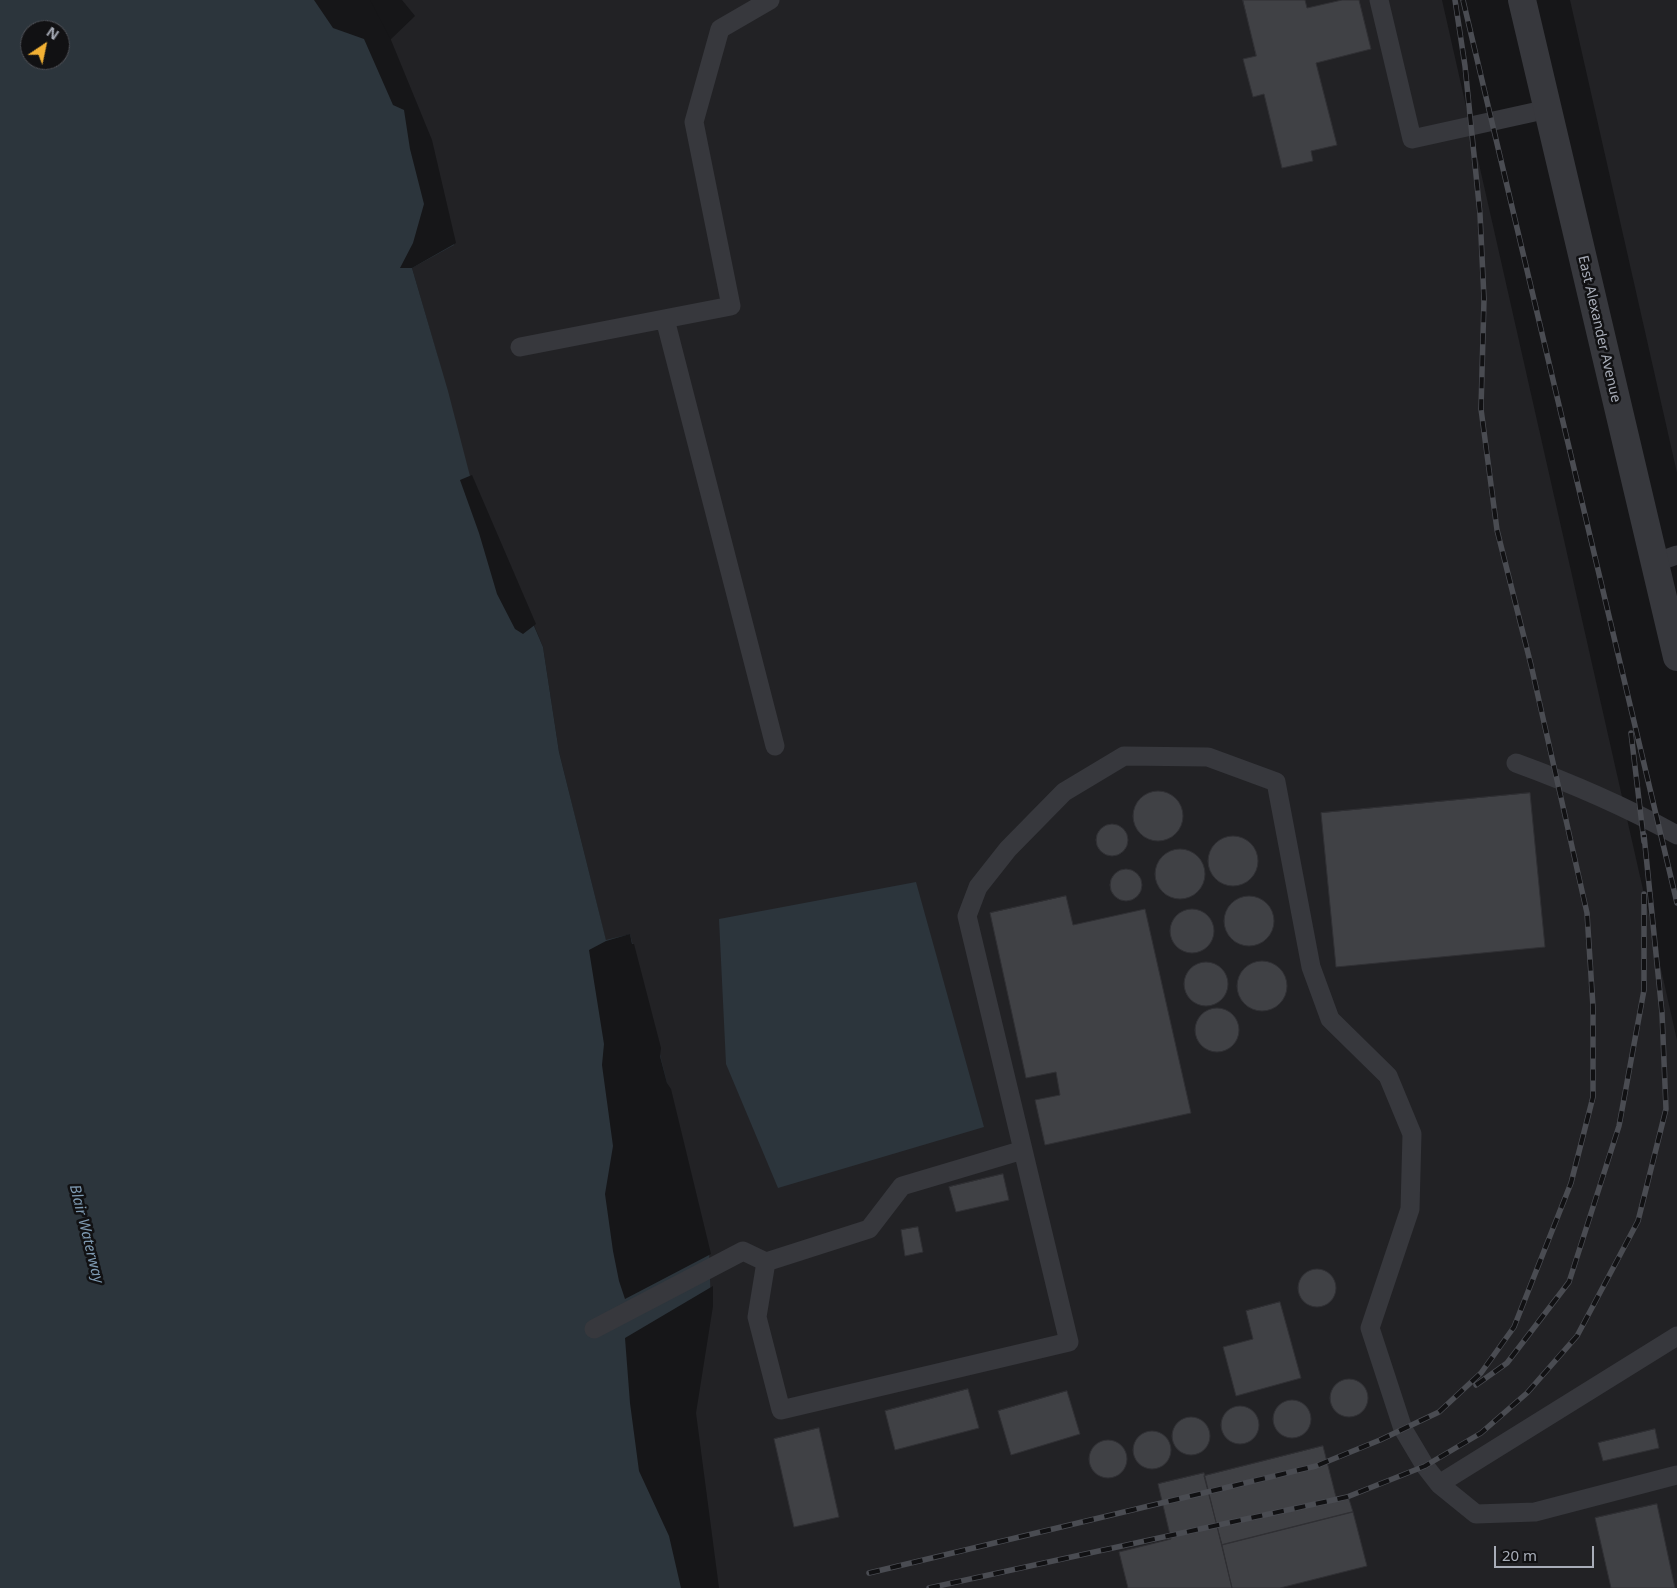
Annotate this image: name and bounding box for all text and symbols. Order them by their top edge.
north arrow [20,20,70,70]
text: N [43,22,63,44]
street label: East Alexander Avenue [1574,254,1624,404]
water label: Blair Waterway [65,1183,107,1285]
scale bar [1497,1536,1597,1568]
text: 20 m [1502,1545,1537,1565]

